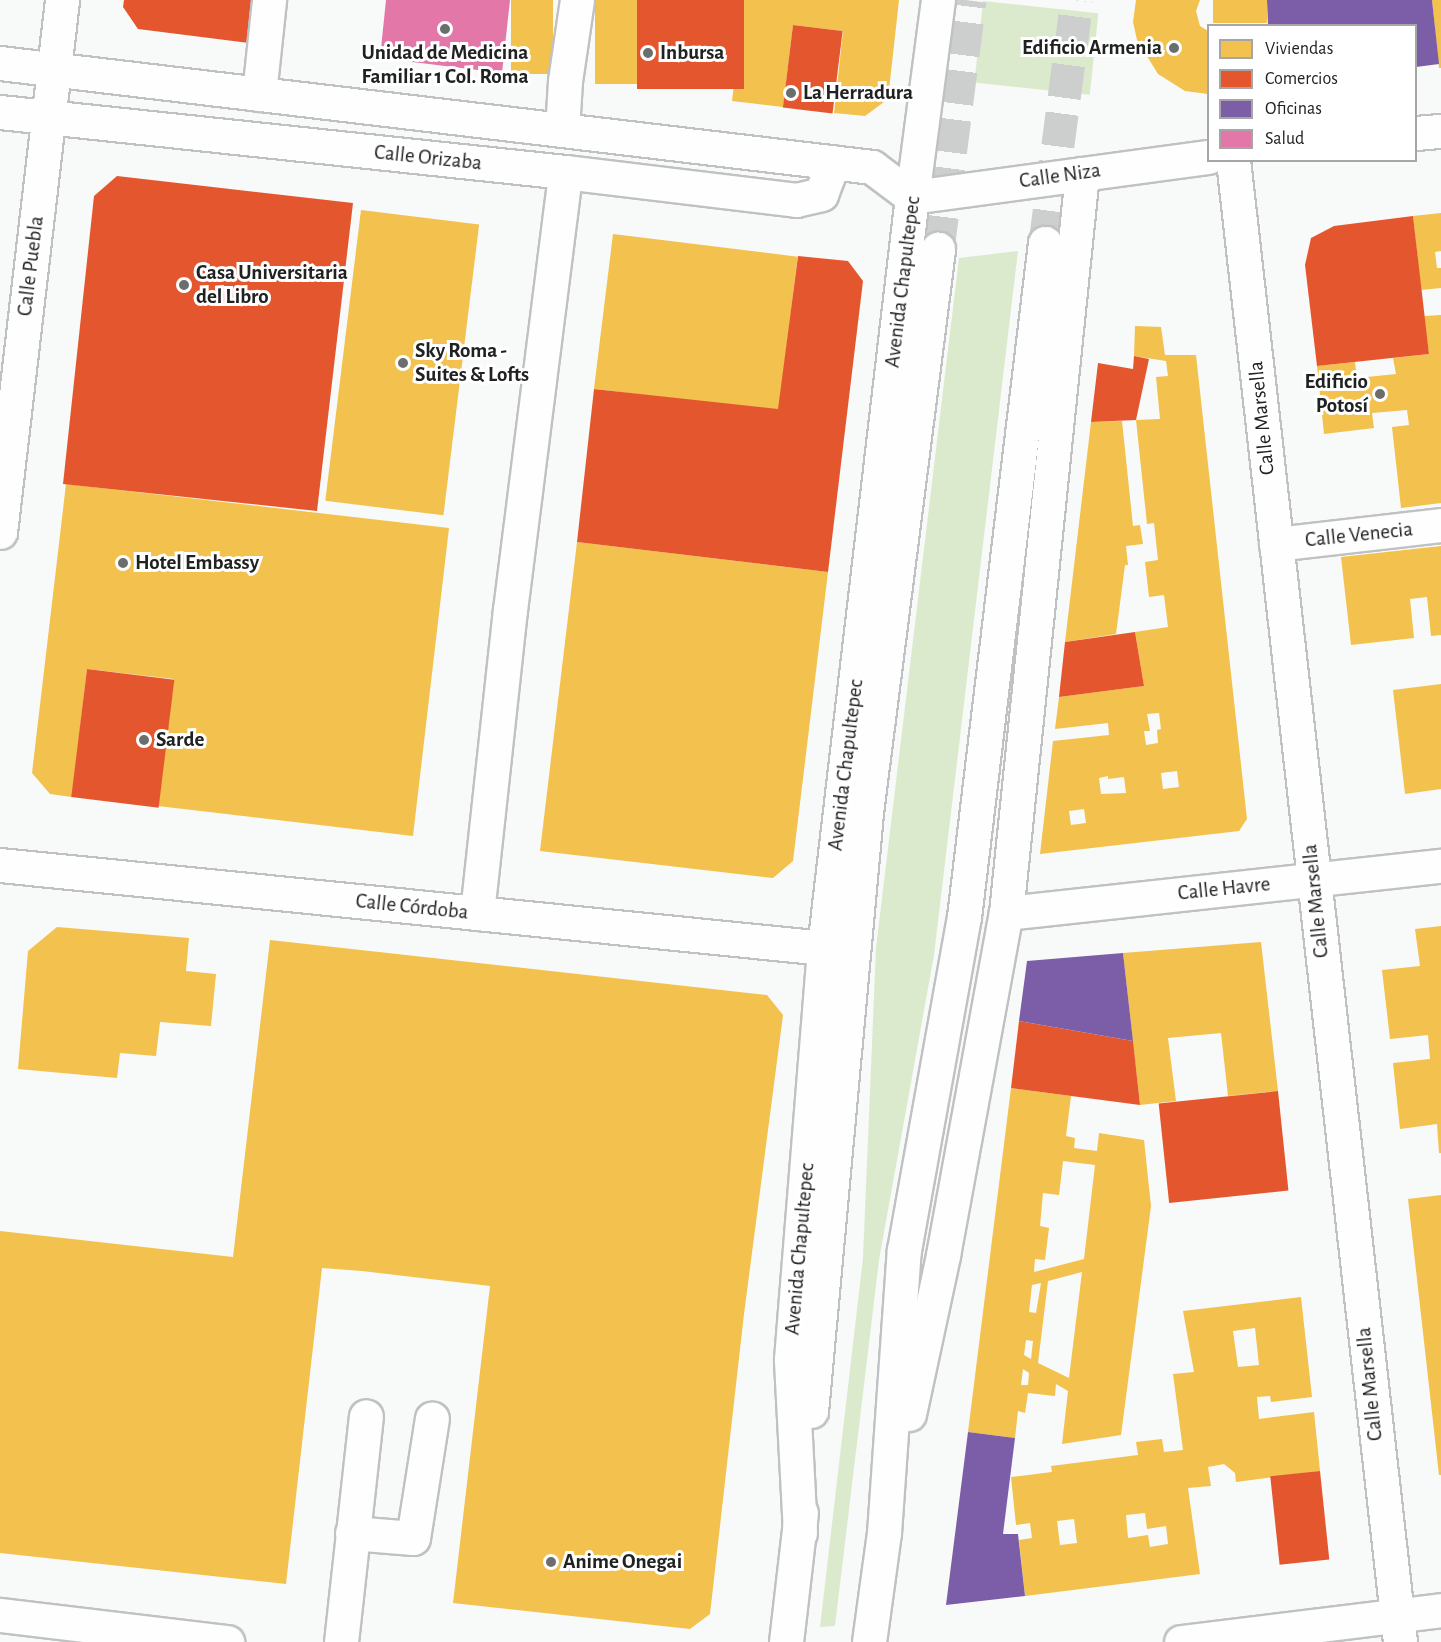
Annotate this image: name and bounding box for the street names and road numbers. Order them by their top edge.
street label: Calle Orizaba [373,140,483,176]
street label: Calle Niza [1018,158,1102,194]
street label: Avenida Chapultepec [880,195,926,369]
street label: Calle Puebla [12,214,50,318]
street label: Calle Marsella [1243,360,1281,476]
street label: Calle Venecia [1304,517,1414,553]
street label: Avenida Chapultepec [823,678,869,852]
street label: Calle Marsella [1297,843,1335,959]
street label: Calle Havre [1177,872,1271,906]
street label: Calle Córdoba [354,889,470,925]
street label: Avenida Chapultepec [780,1162,820,1336]
street label: Calle Marsella [1351,1326,1389,1442]

